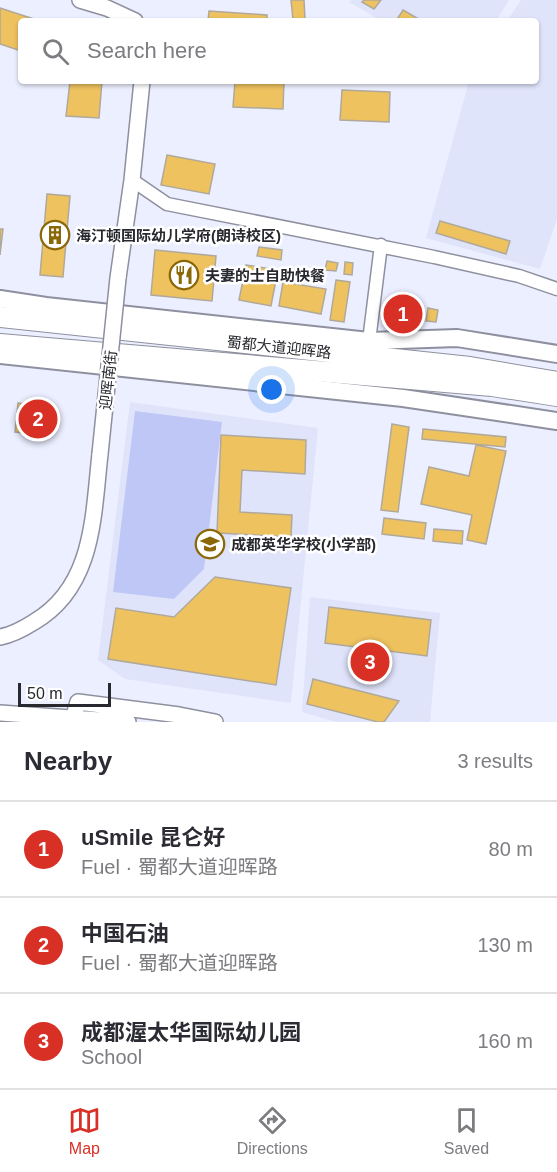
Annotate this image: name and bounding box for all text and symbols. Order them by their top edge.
search box [18,18,539,84]
icon: search [39,35,72,68]
text: Search here [87,38,207,63]
building icon: 海汀顿国际幼儿学府(朗诗校区) [39,219,71,251]
place label: 海汀顿国际幼儿学府(朗诗校区) [76,227,281,244]
restaurant icon: 夫妻的士自助快餐 [168,259,200,291]
place label: 夫妻的士自助快餐 [205,267,325,284]
pin: 1 [384,292,422,336]
street label: 蜀都大道迎晖路 [226,333,332,361]
street label: 迎晖南街 [96,349,120,411]
your location [257,375,286,404]
pin: 2 [18,396,57,442]
school or university icon: 成都英华学校(小学部) [194,528,226,560]
place label: 成都英华学校(小学部) [231,536,376,553]
pin: 3 [350,640,389,684]
scale bar [18,680,111,708]
text: 50 m [27,685,63,702]
text: Nearby [24,746,112,776]
text: 3 results [457,750,533,772]
text: uSmile 昆仑好 [81,825,225,850]
text: 1 [38,838,49,860]
text: 80 m [489,838,533,860]
text: Fuel · 蜀都大道迎晖路 [81,856,278,878]
text: 中国石油 [81,921,169,946]
text: 2 [38,934,49,956]
text: 130 m [477,934,533,956]
text: Fuel · 蜀都大道迎晖路 [81,952,278,974]
text: 成都渥太华国际幼儿园 [81,1020,301,1045]
text: 3 [38,1030,49,1052]
text: 160 m [477,1030,533,1052]
text: School [81,1046,142,1068]
tab: Map [68,1104,101,1158]
tab: Directions [237,1104,308,1158]
tab: Saved [444,1104,489,1158]

